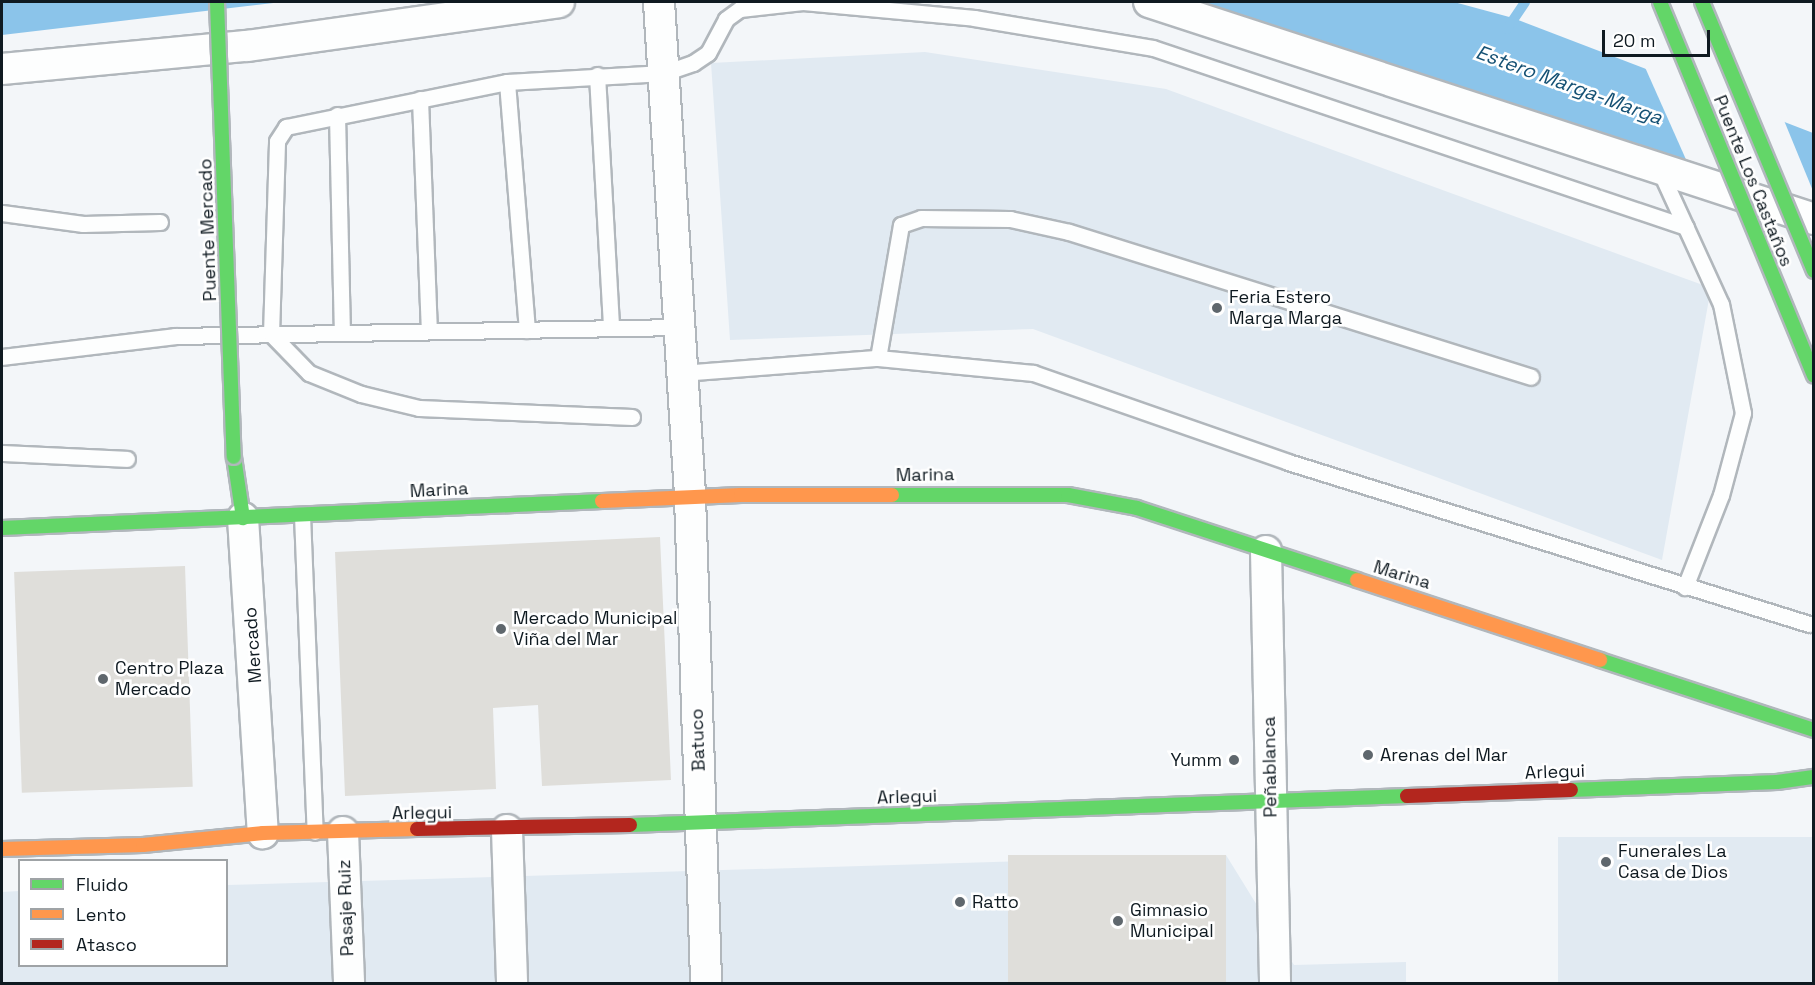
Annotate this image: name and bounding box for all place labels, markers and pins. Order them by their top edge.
place label: Feria Estero Marga Marga [1229,287,1342,330]
marker: Feria Estero Marga Marga [1210,301,1224,315]
place label: Mercado Municipal Viña del Mar [513,608,677,650]
marker: Mercado Municipal Viña del Mar [494,622,508,636]
place label: Centro Plaza Mercado [115,658,224,700]
marker: Centro Plaza Mercado [96,672,110,686]
place label: Arenas del Mar [1380,744,1508,766]
marker: Arenas del Mar [1361,748,1375,762]
place label: Yumm [1170,749,1222,771]
marker: Yumm [1227,753,1241,767]
place label: Funerales La Casa de Dios [1618,841,1728,884]
marker: Funerales La Casa de Dios [1599,855,1613,869]
place label: Ratto [972,891,1019,913]
marker: Ratto [953,895,967,909]
place label: Gimnasio Municipal [1130,900,1214,942]
marker: Gimnasio Municipal [1111,914,1125,928]

